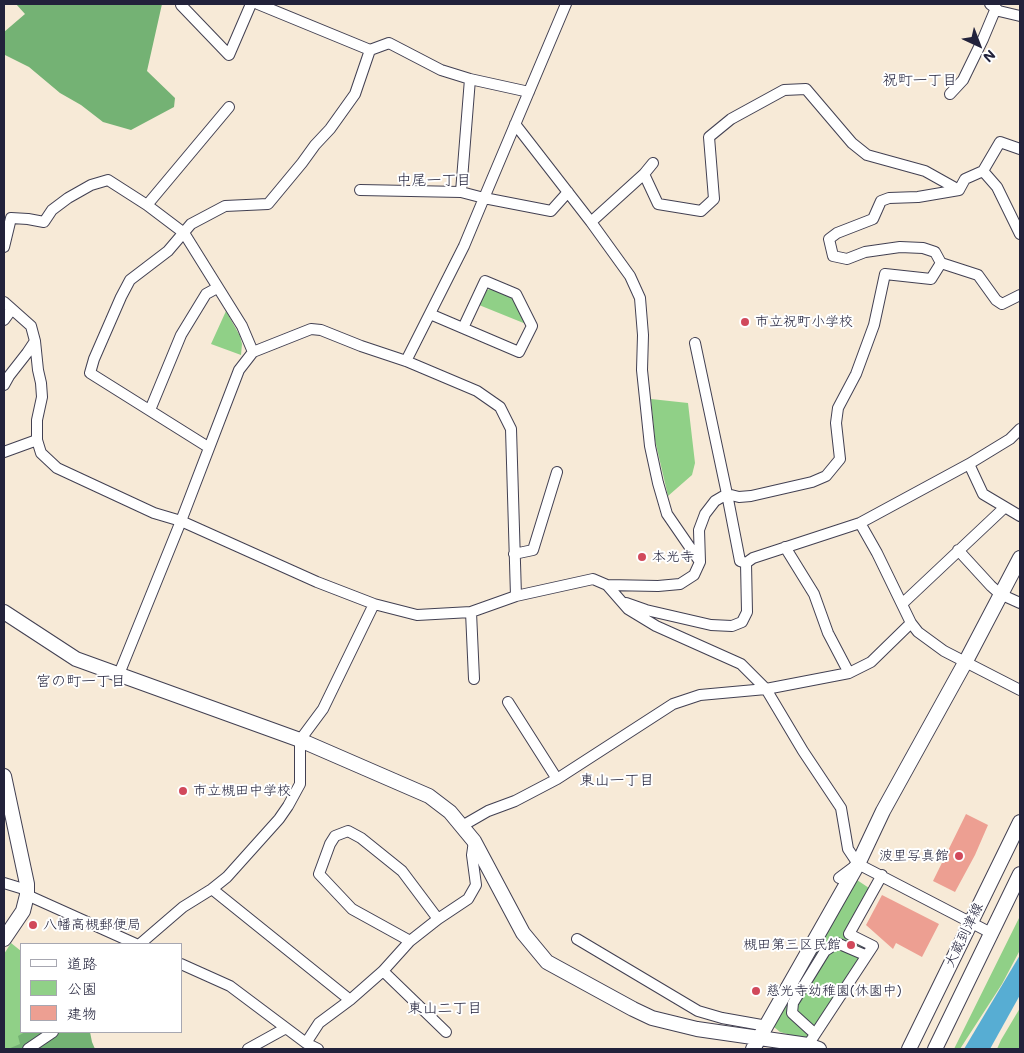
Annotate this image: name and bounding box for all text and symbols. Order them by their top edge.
north arrow [954,20,1004,70]
text: N [979,46,1000,67]
district label: 祝町一丁目 [883,71,957,89]
district label: 中尾一丁目 [397,171,471,189]
place label: 市立祝町小学校 [755,314,853,330]
marker: 市立祝町小学校 [739,316,751,328]
place label: 本光寺 [652,549,694,565]
marker: 本光寺 [636,551,648,563]
district label: 宮の町一丁目 [36,672,126,690]
district label: 東山一丁目 [580,771,654,789]
place label: 市立槻田中学校 [193,783,291,799]
marker: 市立槻田中学校 [177,785,189,797]
place label: 波里写真館 [879,848,949,864]
marker: 波里写真館 [953,850,965,862]
street label: 大蔵到津線 [941,900,987,970]
place label: 八幡高槻郵便局 [43,917,141,933]
marker: 八幡高槻郵便局 [27,919,39,931]
place label: 槻田第三区民館 [743,937,841,953]
marker: 槻田第三区民館 [845,939,857,951]
legend [20,943,182,1033]
text: 道路 [67,953,97,973]
text: 公園 [67,978,97,998]
place label: 慈光寺幼稚園(休園中) [766,983,902,999]
marker: 慈光寺幼稚園(休園中) [750,985,762,997]
district label: 東山二丁目 [408,999,482,1017]
text: 建物 [67,1003,97,1023]

